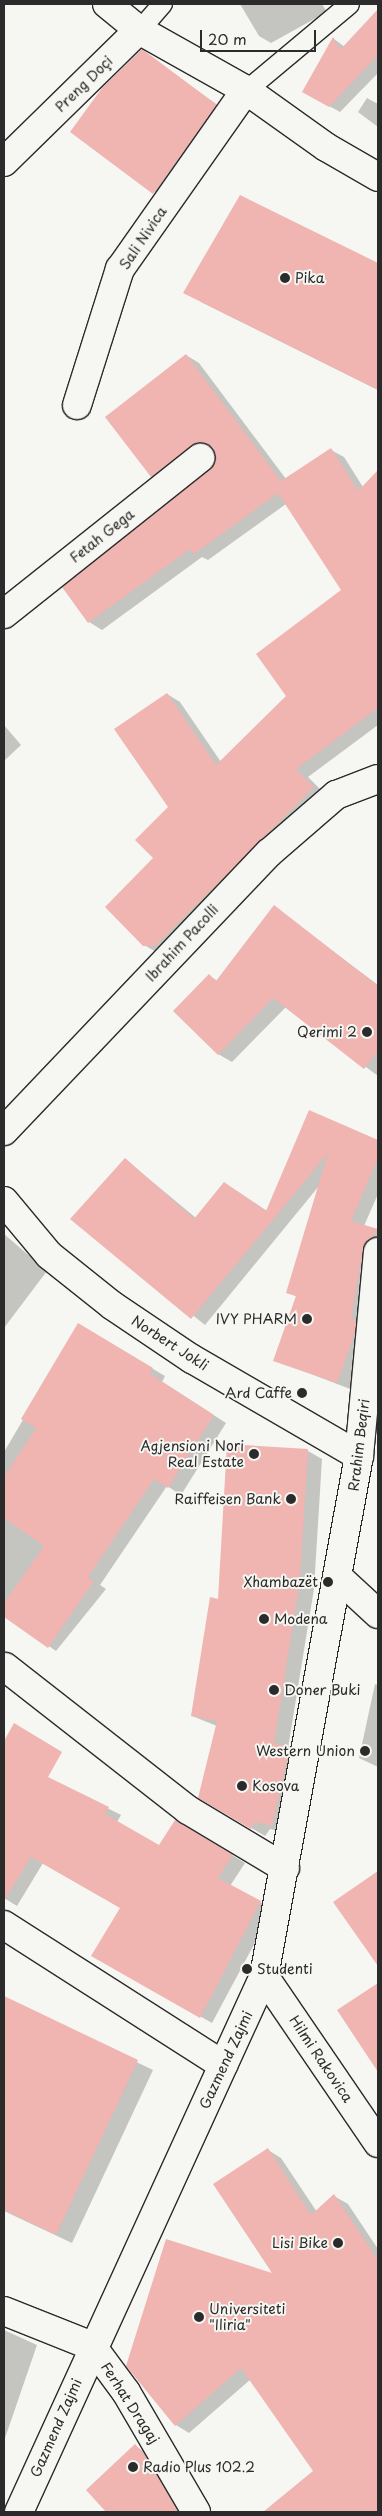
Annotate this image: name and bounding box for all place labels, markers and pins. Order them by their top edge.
place label: Pika [295,270,324,286]
marker: Pika [279,272,291,284]
place label: Qerimi 2 [297,1024,357,1040]
marker: Qerimi 2 [361,1026,373,1038]
place label: IVY PHARM [216,1311,297,1327]
marker: IVY PHARM [301,1313,313,1325]
place label: Ard Caffe [225,1385,292,1401]
marker: Ard Caffe [296,1387,308,1399]
place label: Agjensioni Nori Real Estate [141,1438,244,1470]
marker: Agjensioni Nori Real Estate [248,1448,260,1460]
place label: Raiffeisen Bank [174,1491,281,1507]
marker: Raiffeisen Bank [285,1493,297,1505]
place label: Xhambazët [243,1574,318,1590]
marker: Xhambazët [322,1576,334,1588]
place label: Modena [274,1611,327,1627]
marker: Modena [258,1613,270,1625]
place label: Doner Buki [284,1682,361,1698]
marker: Doner Buki [268,1684,280,1696]
place label: Western Union [255,1743,355,1759]
marker: Western Union [359,1745,371,1757]
place label: Kosova [252,1778,299,1794]
marker: Kosova [236,1780,248,1792]
place label: Studenti [257,1961,313,1977]
marker: Studenti [241,1963,253,1975]
place label: Lisi Bike [271,2235,328,2251]
marker: Lisi Bike [332,2237,344,2249]
place label: Universiteti "Iliria" [209,2301,285,2334]
marker: Universiteti "Iliria" [193,2311,205,2323]
place label: Radio Plus 102.2 [143,2459,256,2475]
marker: Radio Plus 102.2 [127,2461,139,2473]

